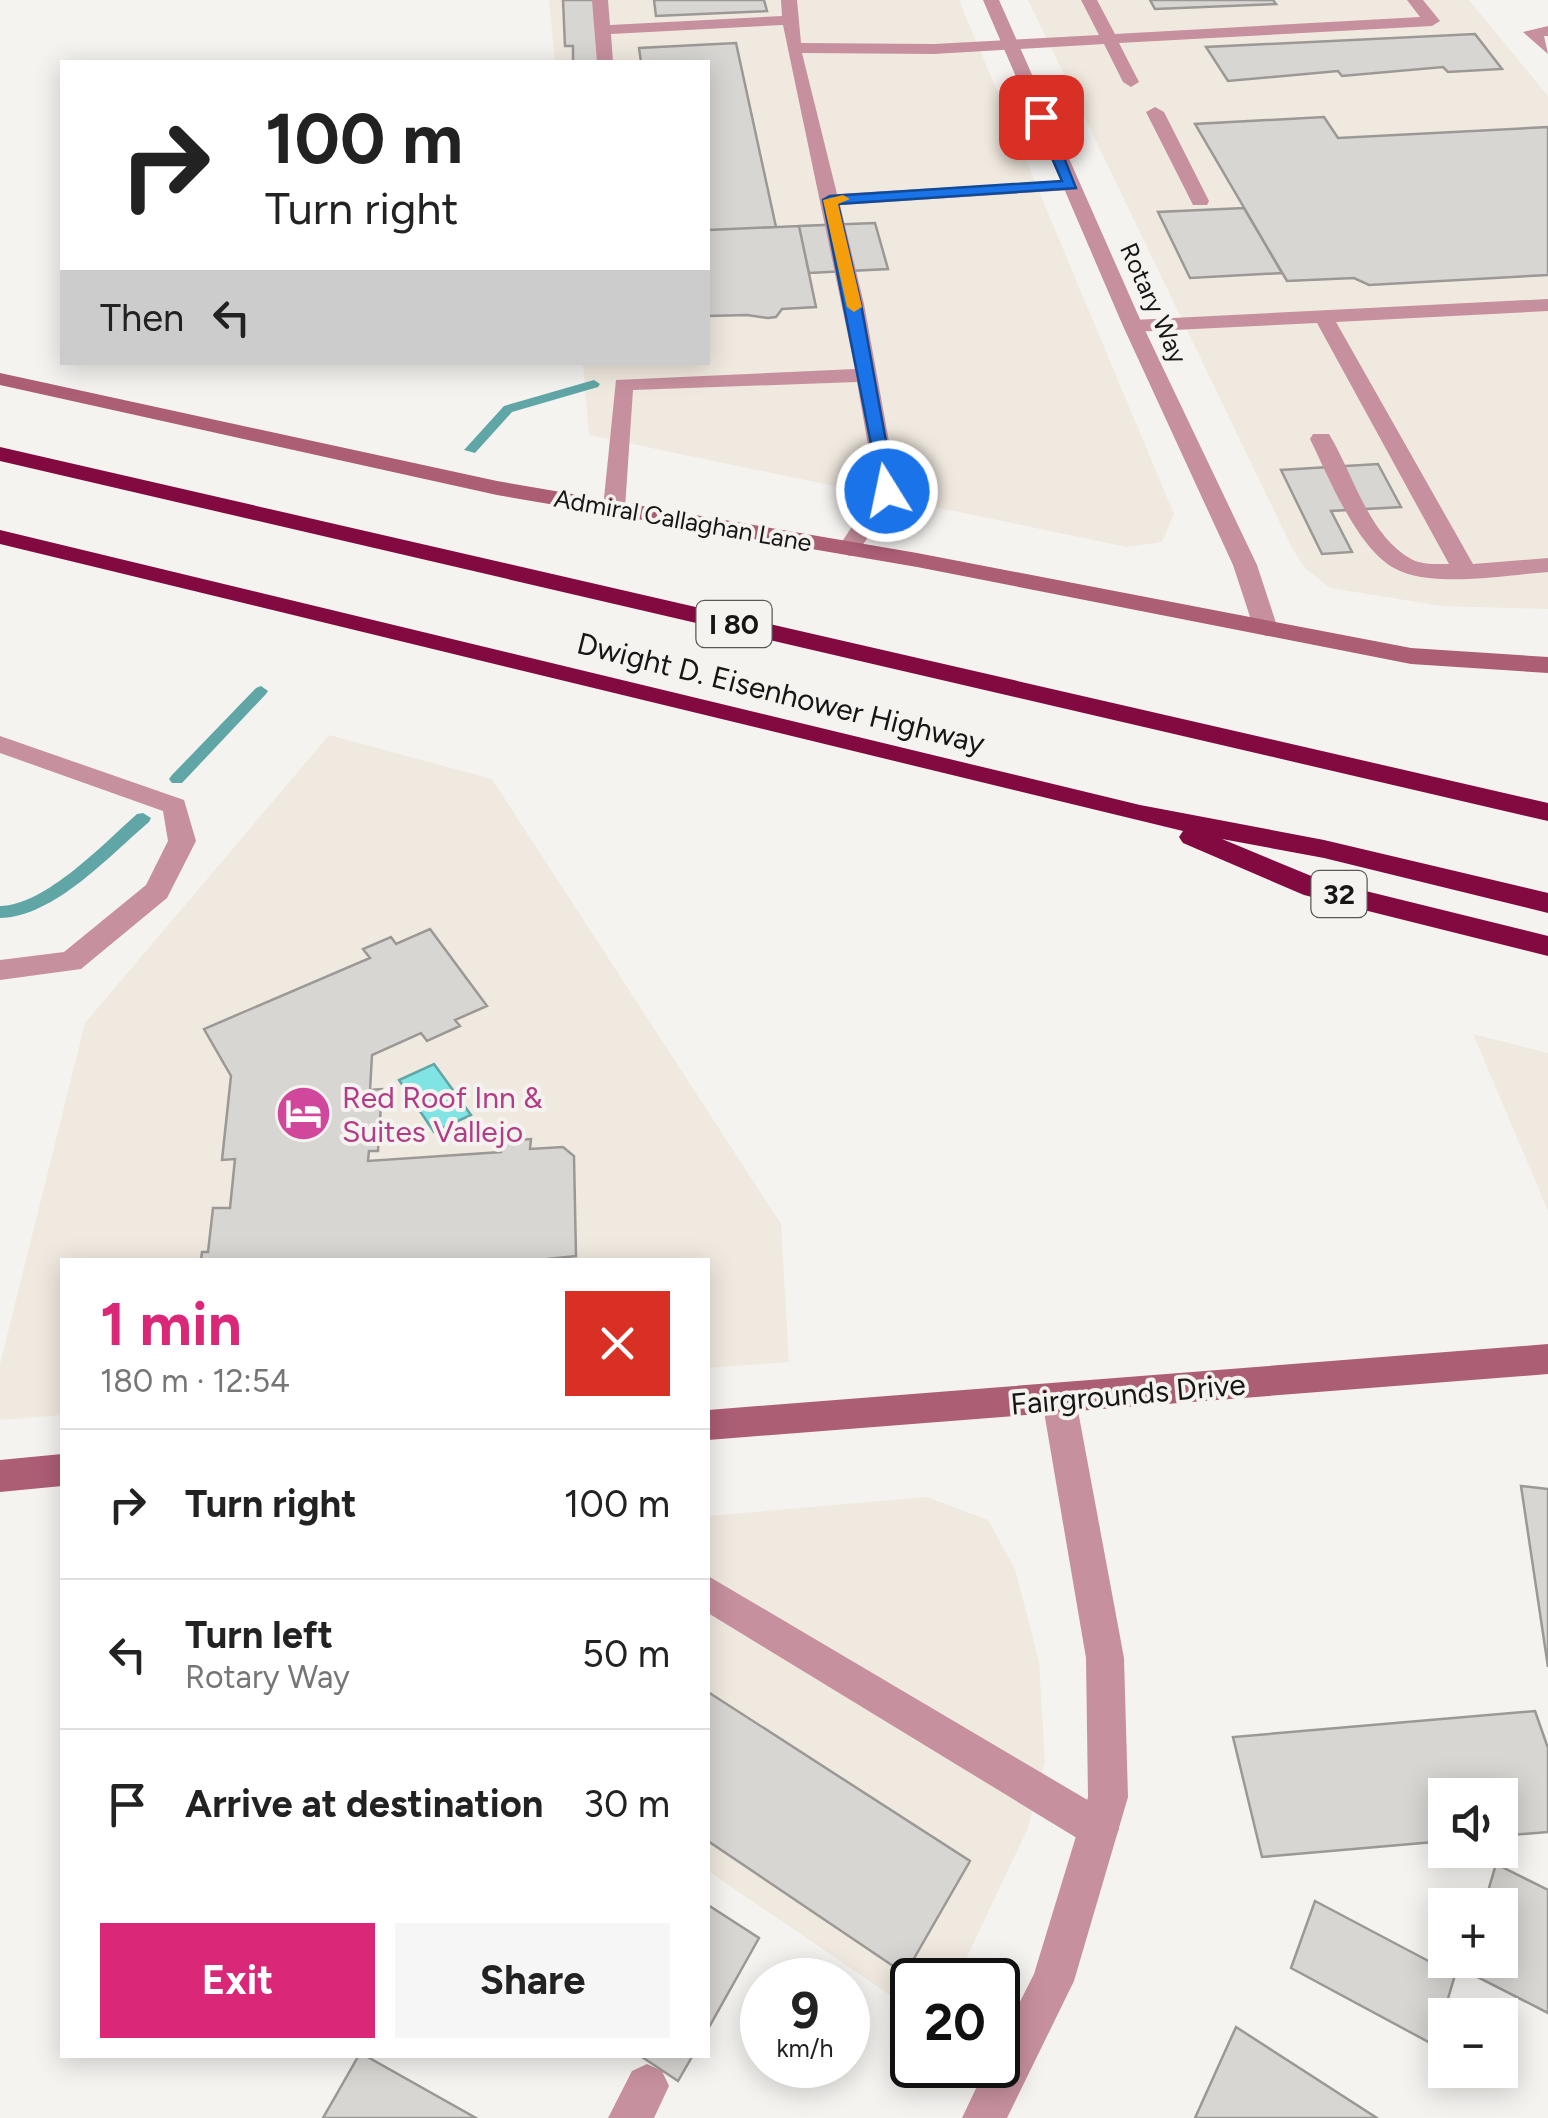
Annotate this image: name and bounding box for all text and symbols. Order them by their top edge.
pin [999,75,1084,160]
icon: arrive [1014,90,1069,145]
text: 100 m [265,96,463,181]
icon: right [100,100,230,230]
text: Turn right [265,181,458,235]
street label: Rotary Way [1114,238,1194,368]
icon: left [204,290,259,345]
text: Then [100,295,184,341]
position arrow [835,439,939,543]
street label: Admiral Callaghan Lane [552,483,814,557]
road number: I 80 [696,601,772,647]
street label: Dwight D. Eisenhower Highway [573,624,989,762]
road number: 32 [1312,871,1366,917]
place label: Red Roof Inn & Suites Vallejo [342,1079,543,1150]
hotel icon: Red Roof Inn & Suites Vallejo [273,1084,333,1144]
text: 1 min [100,1288,242,1360]
button: close [565,1291,670,1396]
text: 180 m · 12:54 [100,1362,290,1400]
street label: Fairgrounds Drive [1009,1365,1247,1423]
icon: right [100,1477,155,1532]
text: Turn right [185,1481,357,1527]
text: 100 m [564,1481,670,1527]
text: Turn left [185,1612,333,1658]
icon: left [100,1627,155,1682]
text: 50 m [582,1631,670,1677]
text: Rotary Way [185,1658,350,1696]
icon: arrive [100,1777,155,1832]
map controls [1428,1778,1518,2088]
button: sound [1428,1778,1518,1868]
text: Arrive at destination [185,1781,543,1827]
text: 30 m [583,1781,670,1827]
button: + [1428,1888,1518,1978]
button: Exit [100,1923,375,2038]
button: Share [395,1923,670,2038]
speed limit sign: 20 [890,1958,1020,2088]
text: 9 [790,1980,819,2041]
button: − [1428,1998,1518,2088]
text: km/h [776,2033,834,2063]

